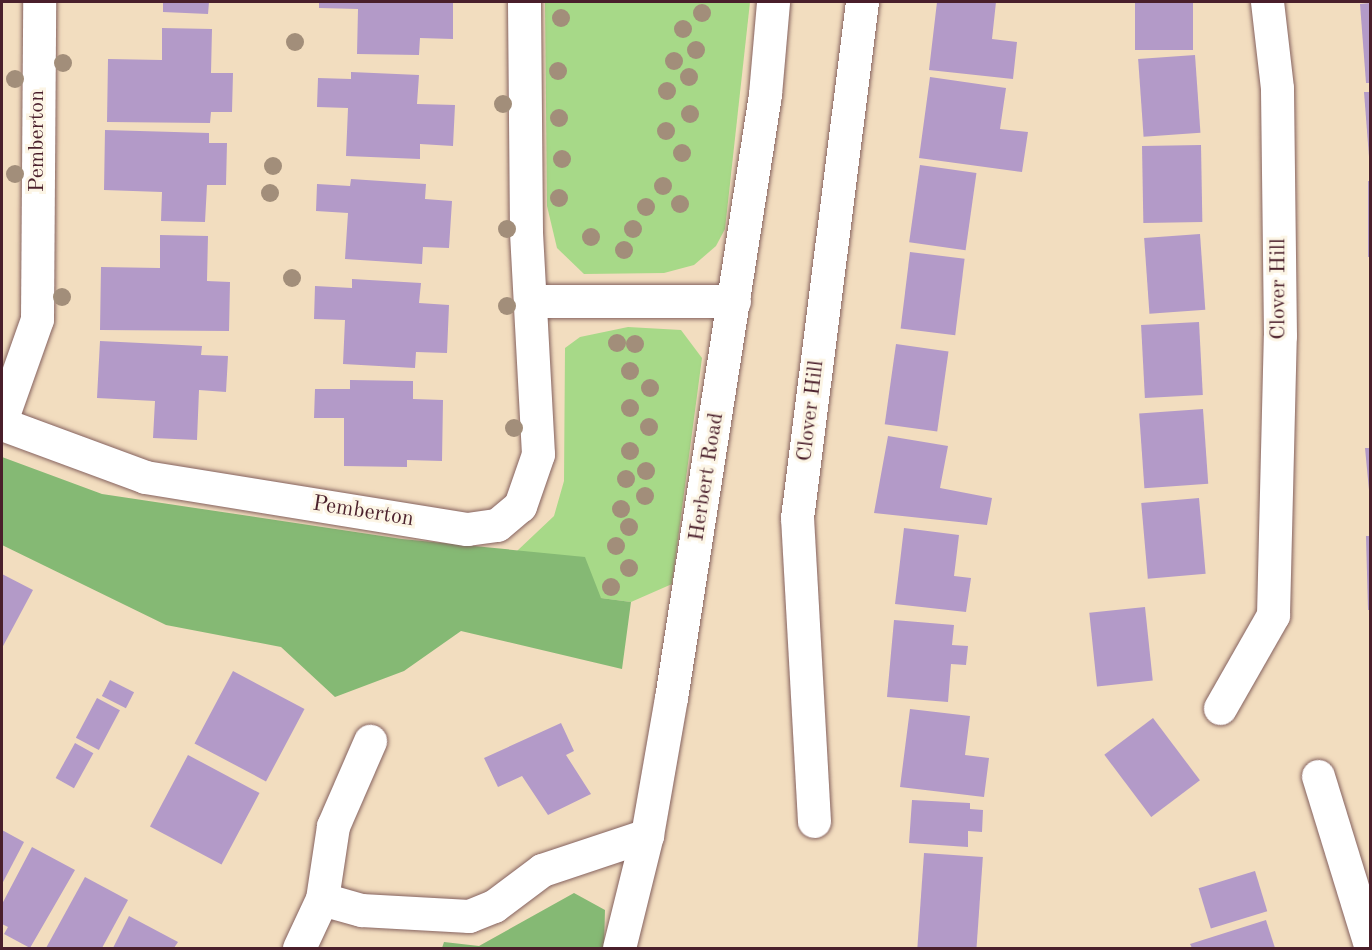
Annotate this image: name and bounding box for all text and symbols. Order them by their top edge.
street label: Pemberton [25,90,51,192]
street label: Clover Hill [1266,238,1292,340]
street label: Clover Hill [792,359,830,463]
street label: Herbert Road [684,411,730,543]
street label: Pemberton [310,491,416,533]

